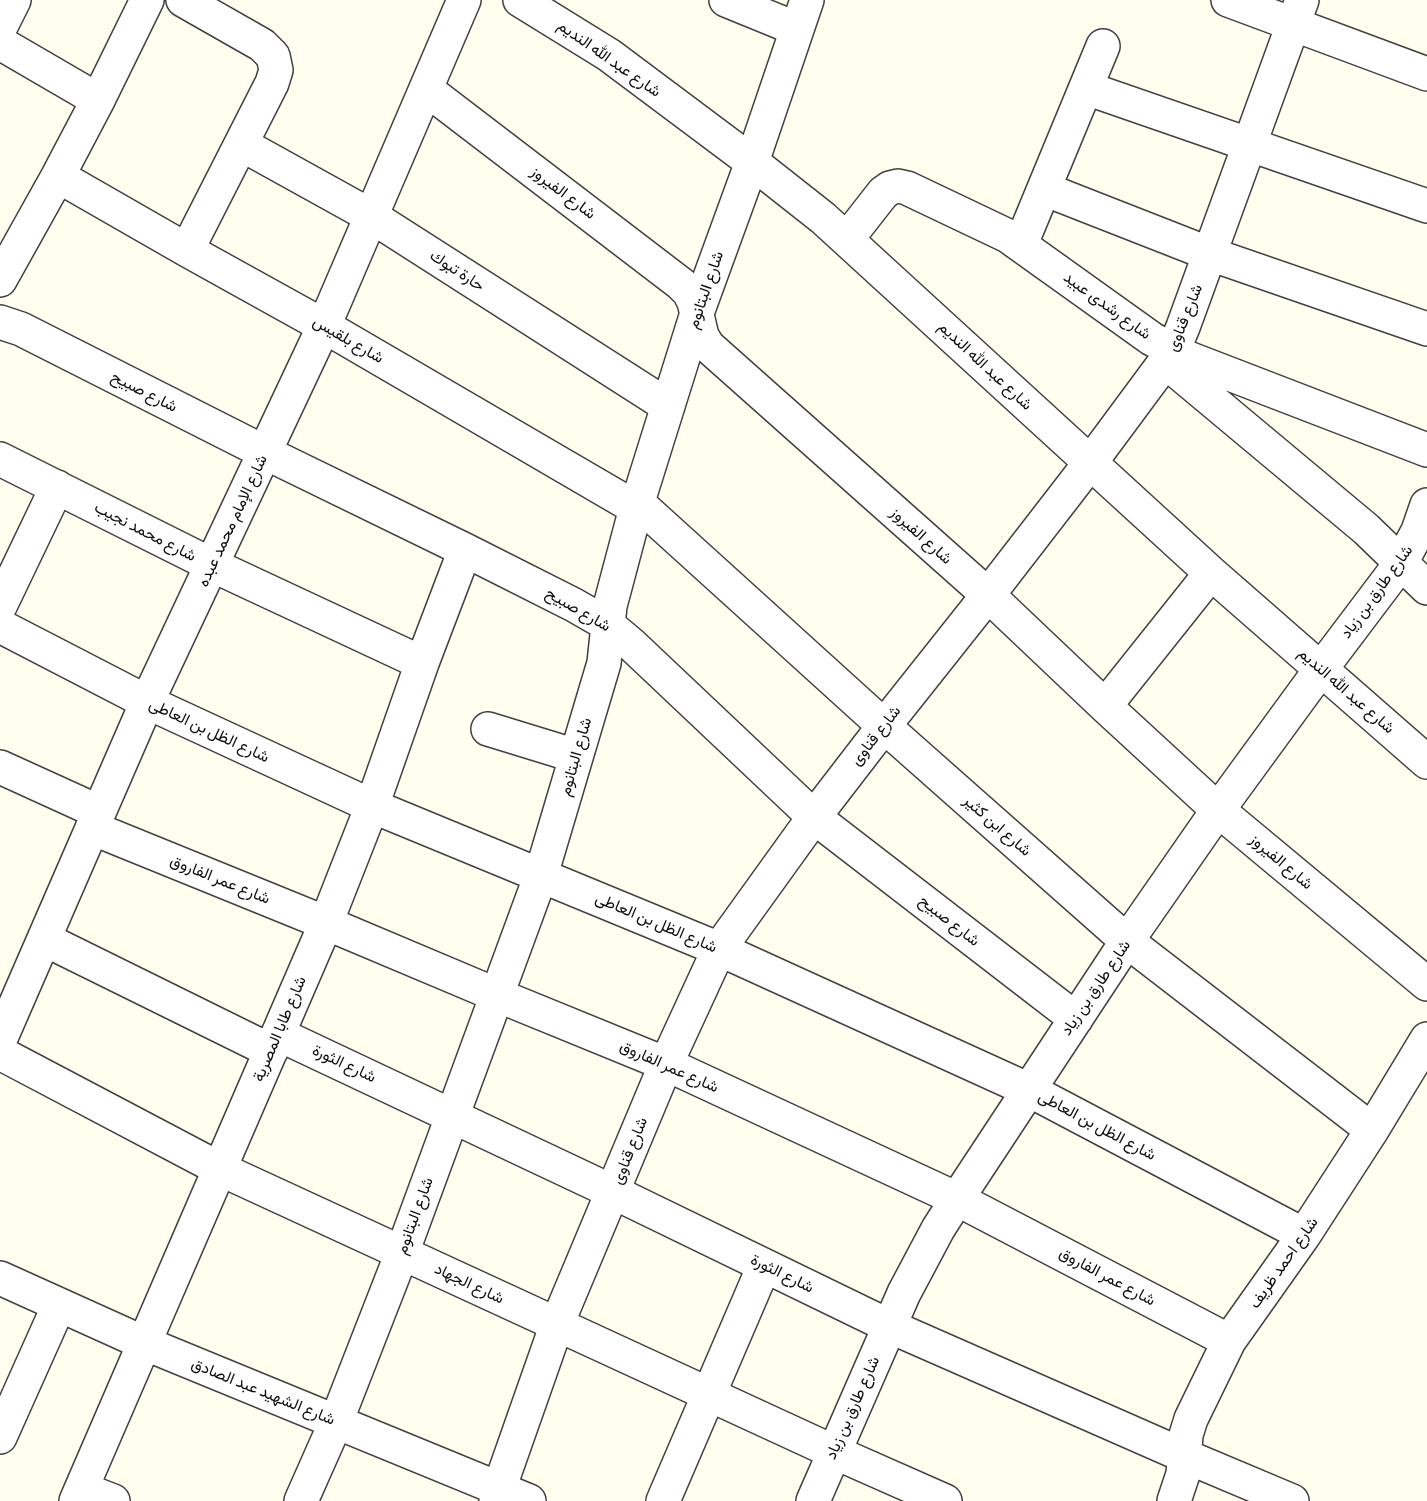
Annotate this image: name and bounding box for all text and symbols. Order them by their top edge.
street label: شارع عبد الله النديم [554,16,664,102]
street label: شارع الفيروز [527,162,599,224]
street label: حارة تبوك [426,246,488,296]
street label: شارع البتانوم [684,249,728,331]
street label: شارع رشدى عبيد [1060,268,1154,344]
street label: شارع قناوى [1163,282,1207,354]
street label: شارع بلقيس [309,312,387,368]
street label: شارع عبد الله النديم [934,317,1036,415]
street label: شارع صبيح [108,367,180,417]
street label: شارع الإمام محمد عبده [194,452,272,590]
street label: شارع محمد نجيب [91,498,199,566]
street label: شارع الفيروز [886,503,956,569]
street label: شارع طارق بن زياد [1337,541,1417,643]
street label: شارع صبيح [542,584,614,636]
street label: شارع عبد الله النديم [1294,644,1398,738]
street label: شارع الظل بن العاطى [146,695,272,767]
street label: شارع قناوى [847,702,905,770]
street label: شارع البتانوم [556,716,596,798]
street label: شارع ابن كثير [959,791,1035,861]
street label: شارع الفيروز [1246,830,1316,894]
street label: شارع عمر الفاروق [167,851,273,909]
street label: شارع الظل بن العاطى [592,889,720,957]
street label: شارع صبيح [915,891,983,951]
street label: شارع طارق بن زياد [1057,937,1135,1039]
street label: شارع طابا المصرية [249,973,311,1085]
street label: شارع عمر الفاروق [617,1037,721,1097]
street label: شارع الثورة [309,1041,379,1087]
street label: شارع الظل بن العاطى [1035,1087,1159,1165]
street label: شارع قناوى [608,1115,652,1187]
street label: شارع البتانوم [392,1175,438,1257]
street label: شارع احمد ظريف [1245,1214,1323,1312]
street label: شارع عمر الفاروق [1056,1244,1158,1310]
street label: شارع الثورة [747,1250,817,1298]
street label: شارع الجهاد [431,1260,507,1308]
street label: شارع طارق بن زياد [822,1353,884,1463]
street label: شارع الشهيد عبد الصادق [188,1354,338,1430]

